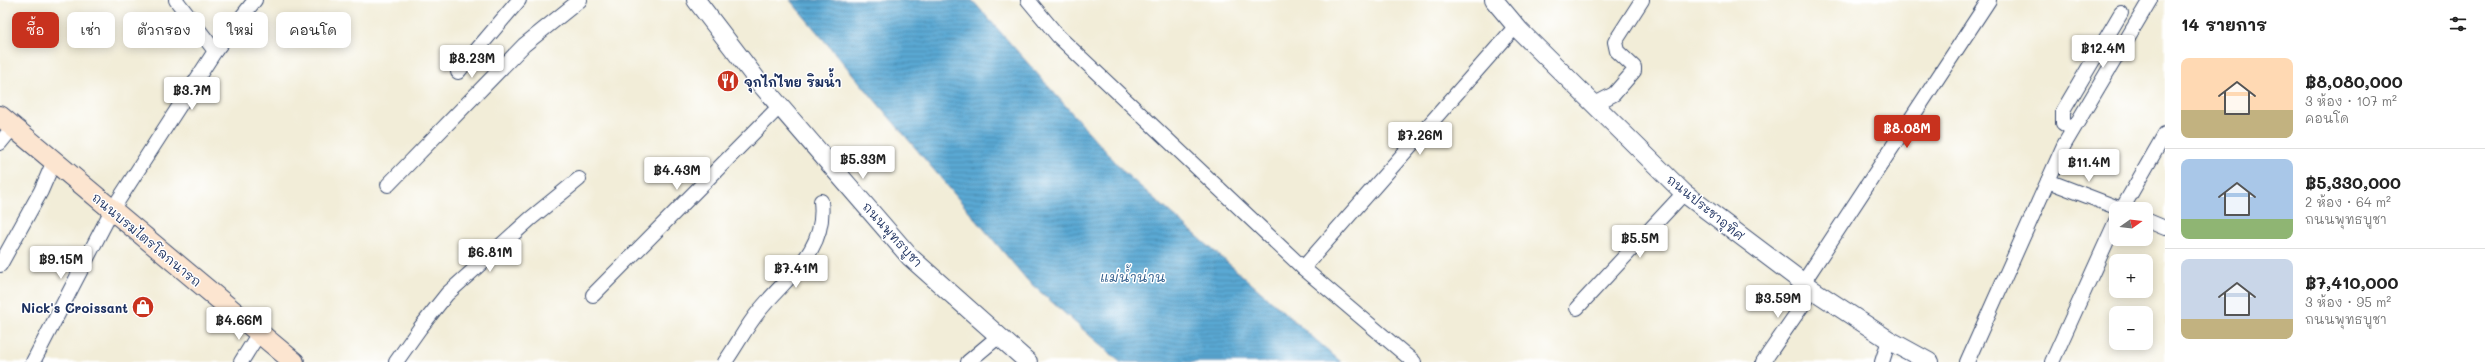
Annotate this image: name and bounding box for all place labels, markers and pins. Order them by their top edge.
pin: ฿12.4M [2070,35,2136,69]
pin: ฿8.23M [439,45,505,79]
restaurant icon: จุกไก่ไทย ริมน้ำ [715,68,741,94]
place label: จุกไก่ไทย ริมน้ำ [744,68,841,93]
pin: ฿3.7M [164,77,220,111]
pin: ฿8.08M [1874,115,1940,149]
pin: ฿7.26M [1387,122,1453,156]
pin: ฿5.33M [830,146,896,180]
pin: ฿11.4M [2056,149,2122,183]
pin: ฿4.43M [644,157,710,191]
pin: ฿5.5M [1612,225,1668,259]
pin: ฿6.81M [457,239,523,273]
pin: ฿9.15M [28,246,94,280]
pin: ฿7.41M [763,255,829,289]
pin: ฿3.59M [1745,285,1811,319]
shop icon: Nick's Croissant [130,294,156,320]
place label: Nick's Croissant [21,299,128,316]
pin: ฿4.66M [206,307,272,341]

